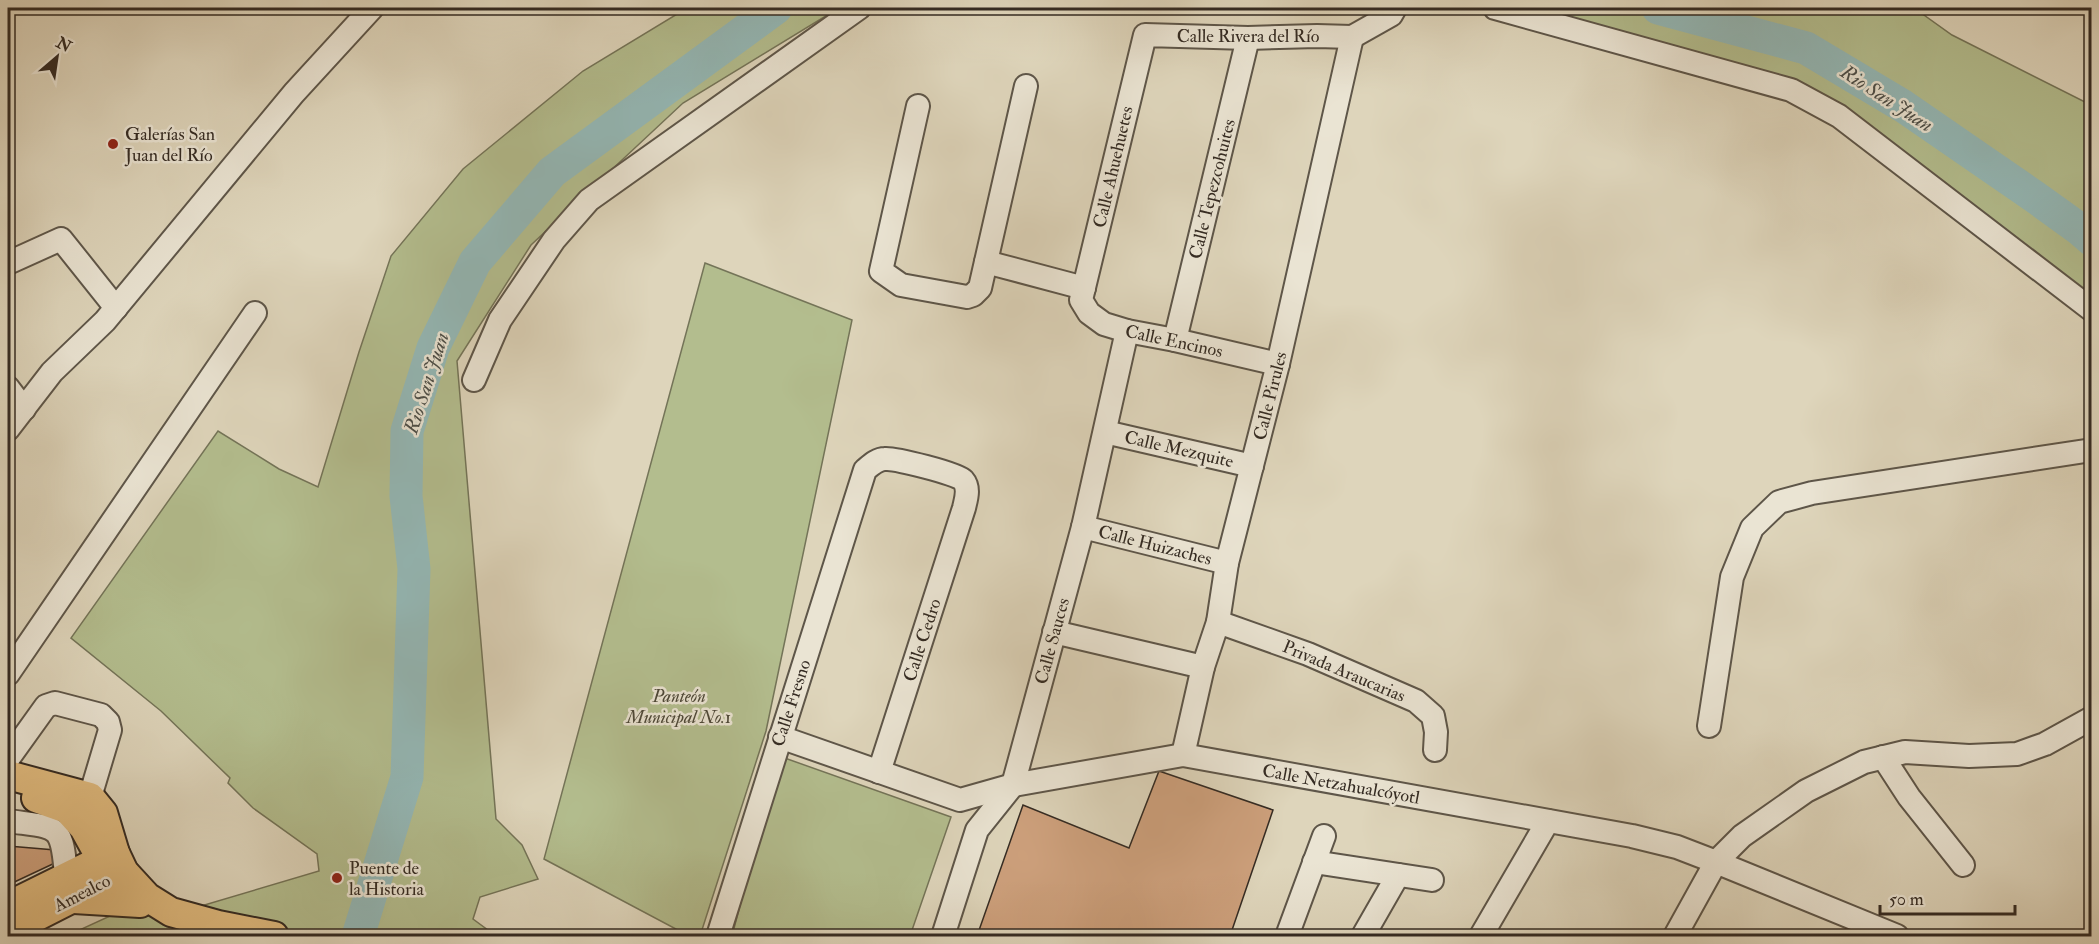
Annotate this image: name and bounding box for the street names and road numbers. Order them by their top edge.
street label: Calle Rivera del Río [1177,25,1320,48]
street label: Calle Ahuehuetes [1088,104,1139,230]
street label: Calle Tepezcohuites [1184,117,1241,262]
street label: Calle Encinos [1123,320,1225,363]
street label: Calle Pirules [1248,349,1293,443]
street label: Calle Mezquite [1122,426,1236,473]
street label: Calle Huizaches [1096,520,1214,571]
street label: Calle Cedro [898,595,947,685]
street label: Calle Sauces [1030,595,1075,687]
street label: Privada Araucarias [1279,635,1409,708]
street label: Calle Fresno [767,656,816,750]
street label: Calle Netzahualcóyotl [1260,759,1422,810]
street label: Amealco [49,869,115,918]

